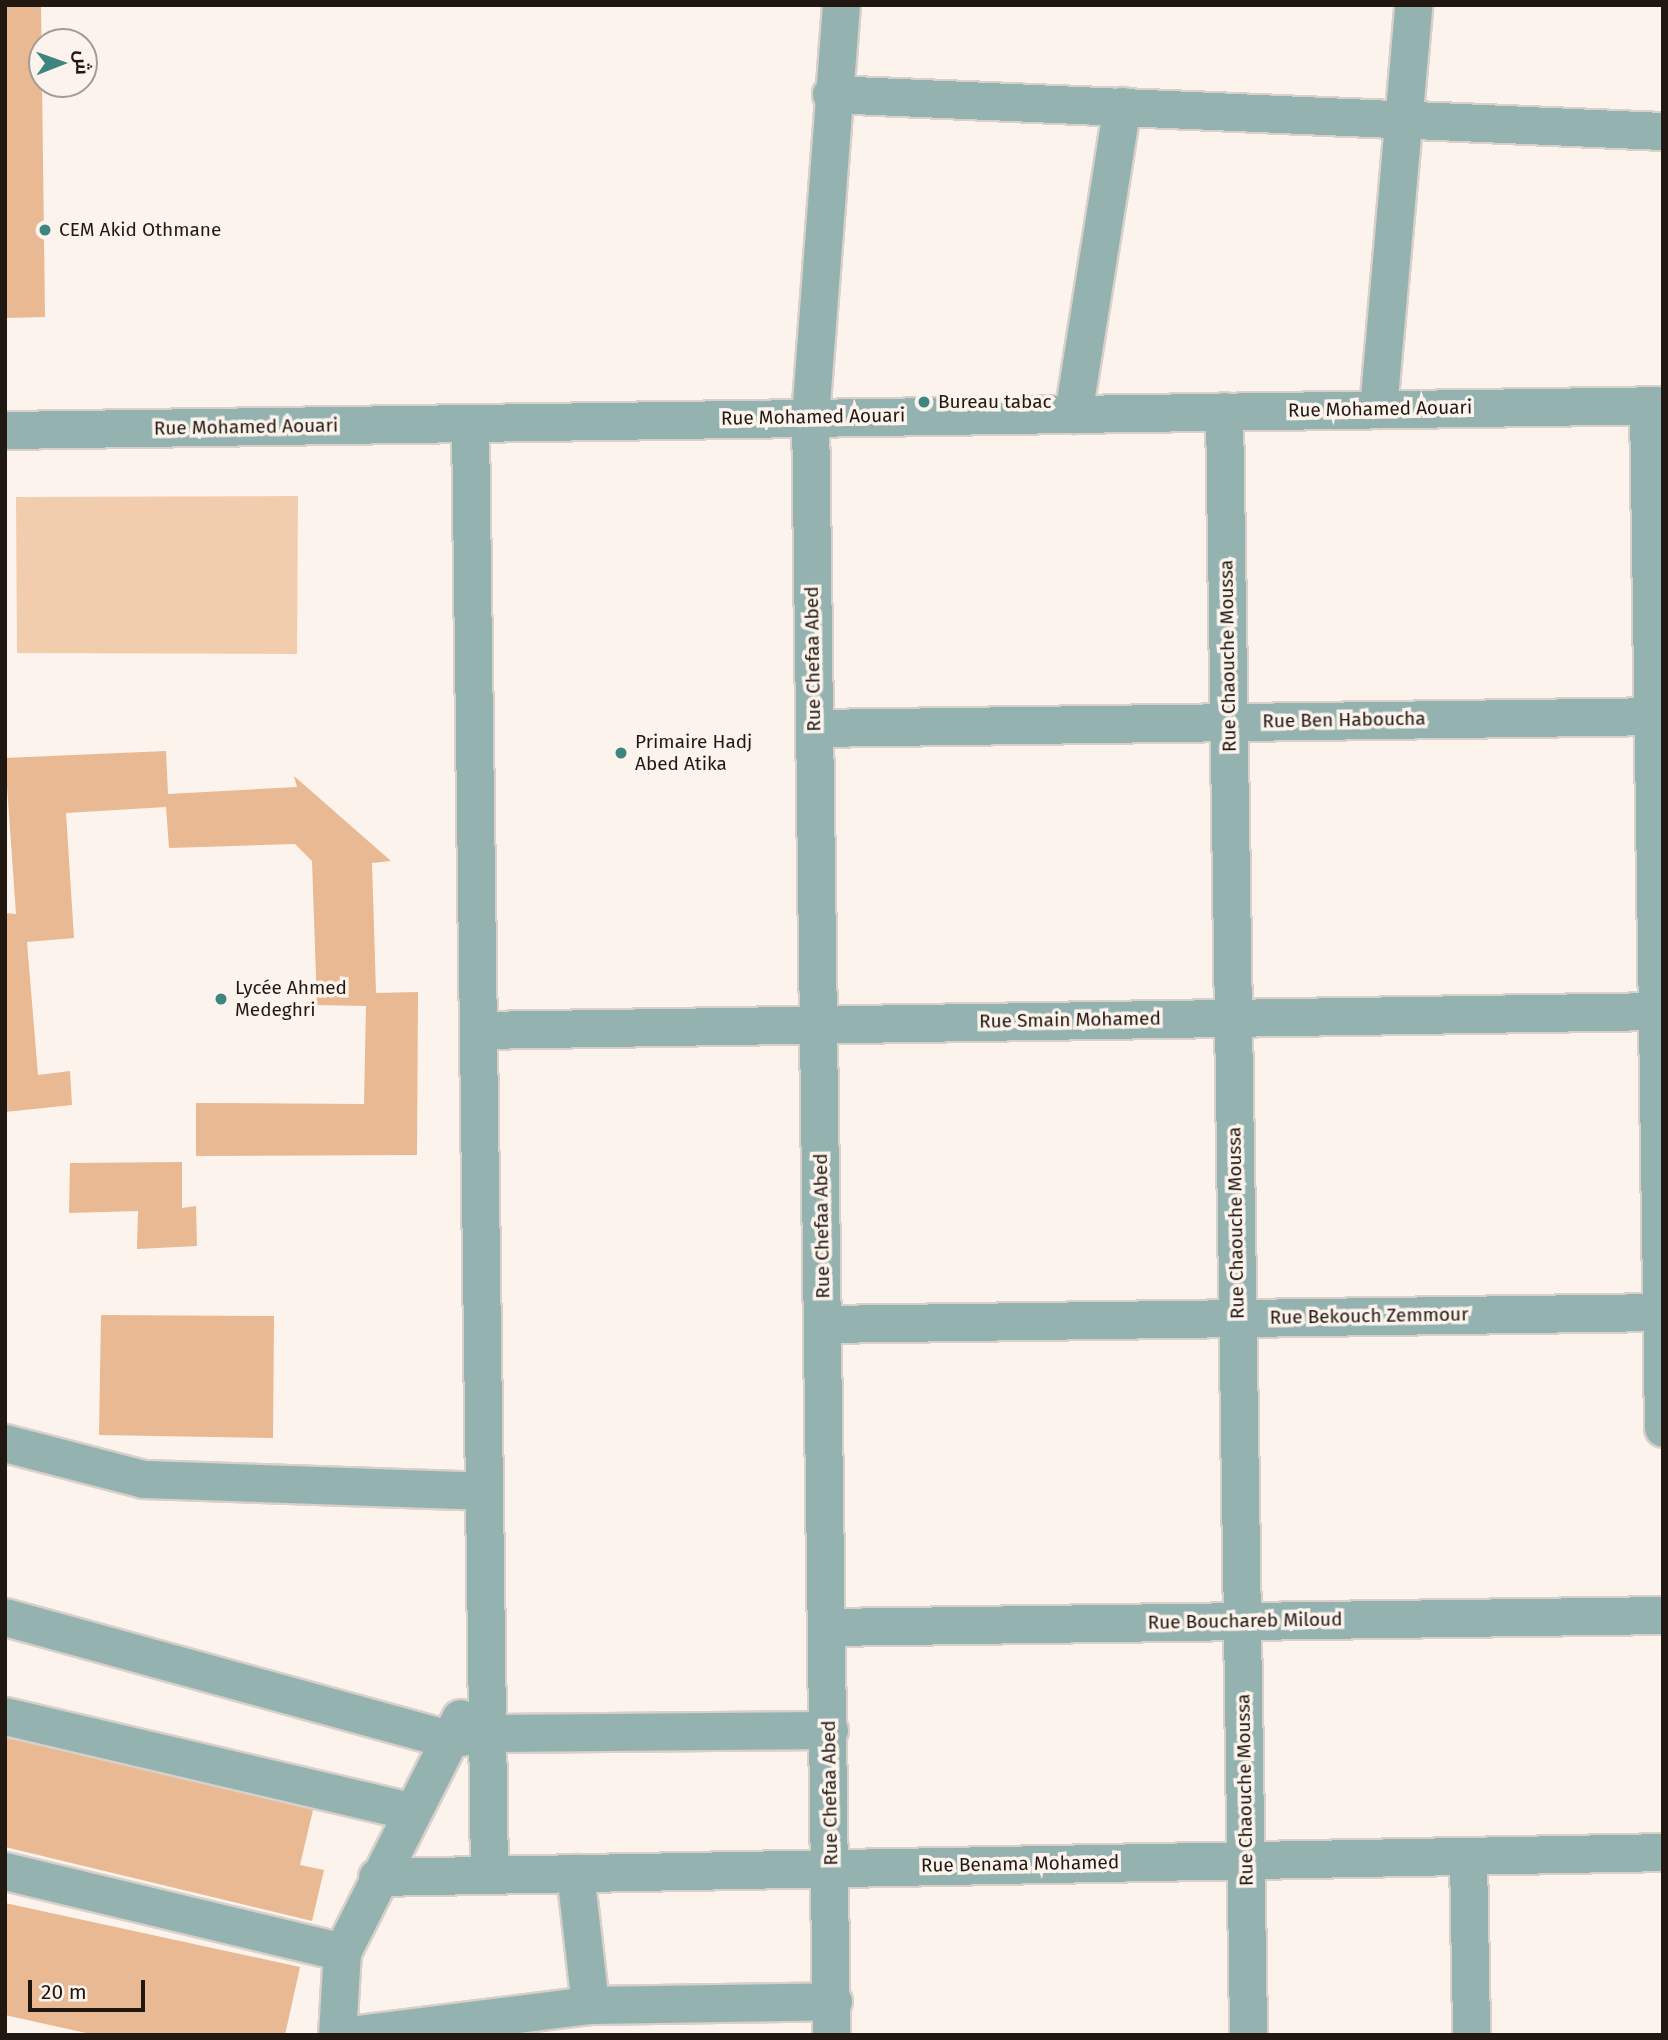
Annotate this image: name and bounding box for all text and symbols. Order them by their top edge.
north arrow [28,28,98,98]
text: ش [71,50,94,75]
place label: CEM Akid Othmane [59,219,221,241]
marker: CEM Akid Othmane [37,222,53,238]
place label: Bureau tabac [938,391,1052,413]
marker: Bureau tabac [916,394,932,410]
street label: Rue Mohamed Aouari [1288,396,1472,422]
street label: Rue Mohamed Aouari [721,404,905,430]
street label: Rue Mohamed Aouari [154,414,338,440]
street label: Rue Chaouche Moussa [1215,560,1241,752]
street label: Rue Chefaa Abed [800,586,826,732]
street label: Rue Ben Haboucha [1262,707,1426,733]
place label: Primaire Hadj Abed Atika [635,731,752,775]
marker: Primaire Hadj Abed Atika [613,745,629,761]
place label: Lycée Ahmed Medeghri [235,977,347,1021]
marker: Lycée Ahmed Medeghri [213,991,229,1007]
street label: Rue Smain Mohamed [979,1007,1161,1033]
street label: Rue Chaouche Moussa [1223,1127,1249,1319]
street label: Rue Chefaa Abed [809,1153,835,1299]
street label: Rue Bekouch Zemmour [1269,1303,1469,1329]
street label: Rue Bouchareb Miloud [1147,1608,1343,1634]
street label: Rue Chaouche Moussa [1232,1694,1258,1886]
street label: Rue Chefaa Abed [817,1720,843,1866]
street label: Rue Benama Mohamed [921,1851,1119,1877]
scale bar [32,1966,149,2010]
text: 20 m [41,1979,87,2005]

